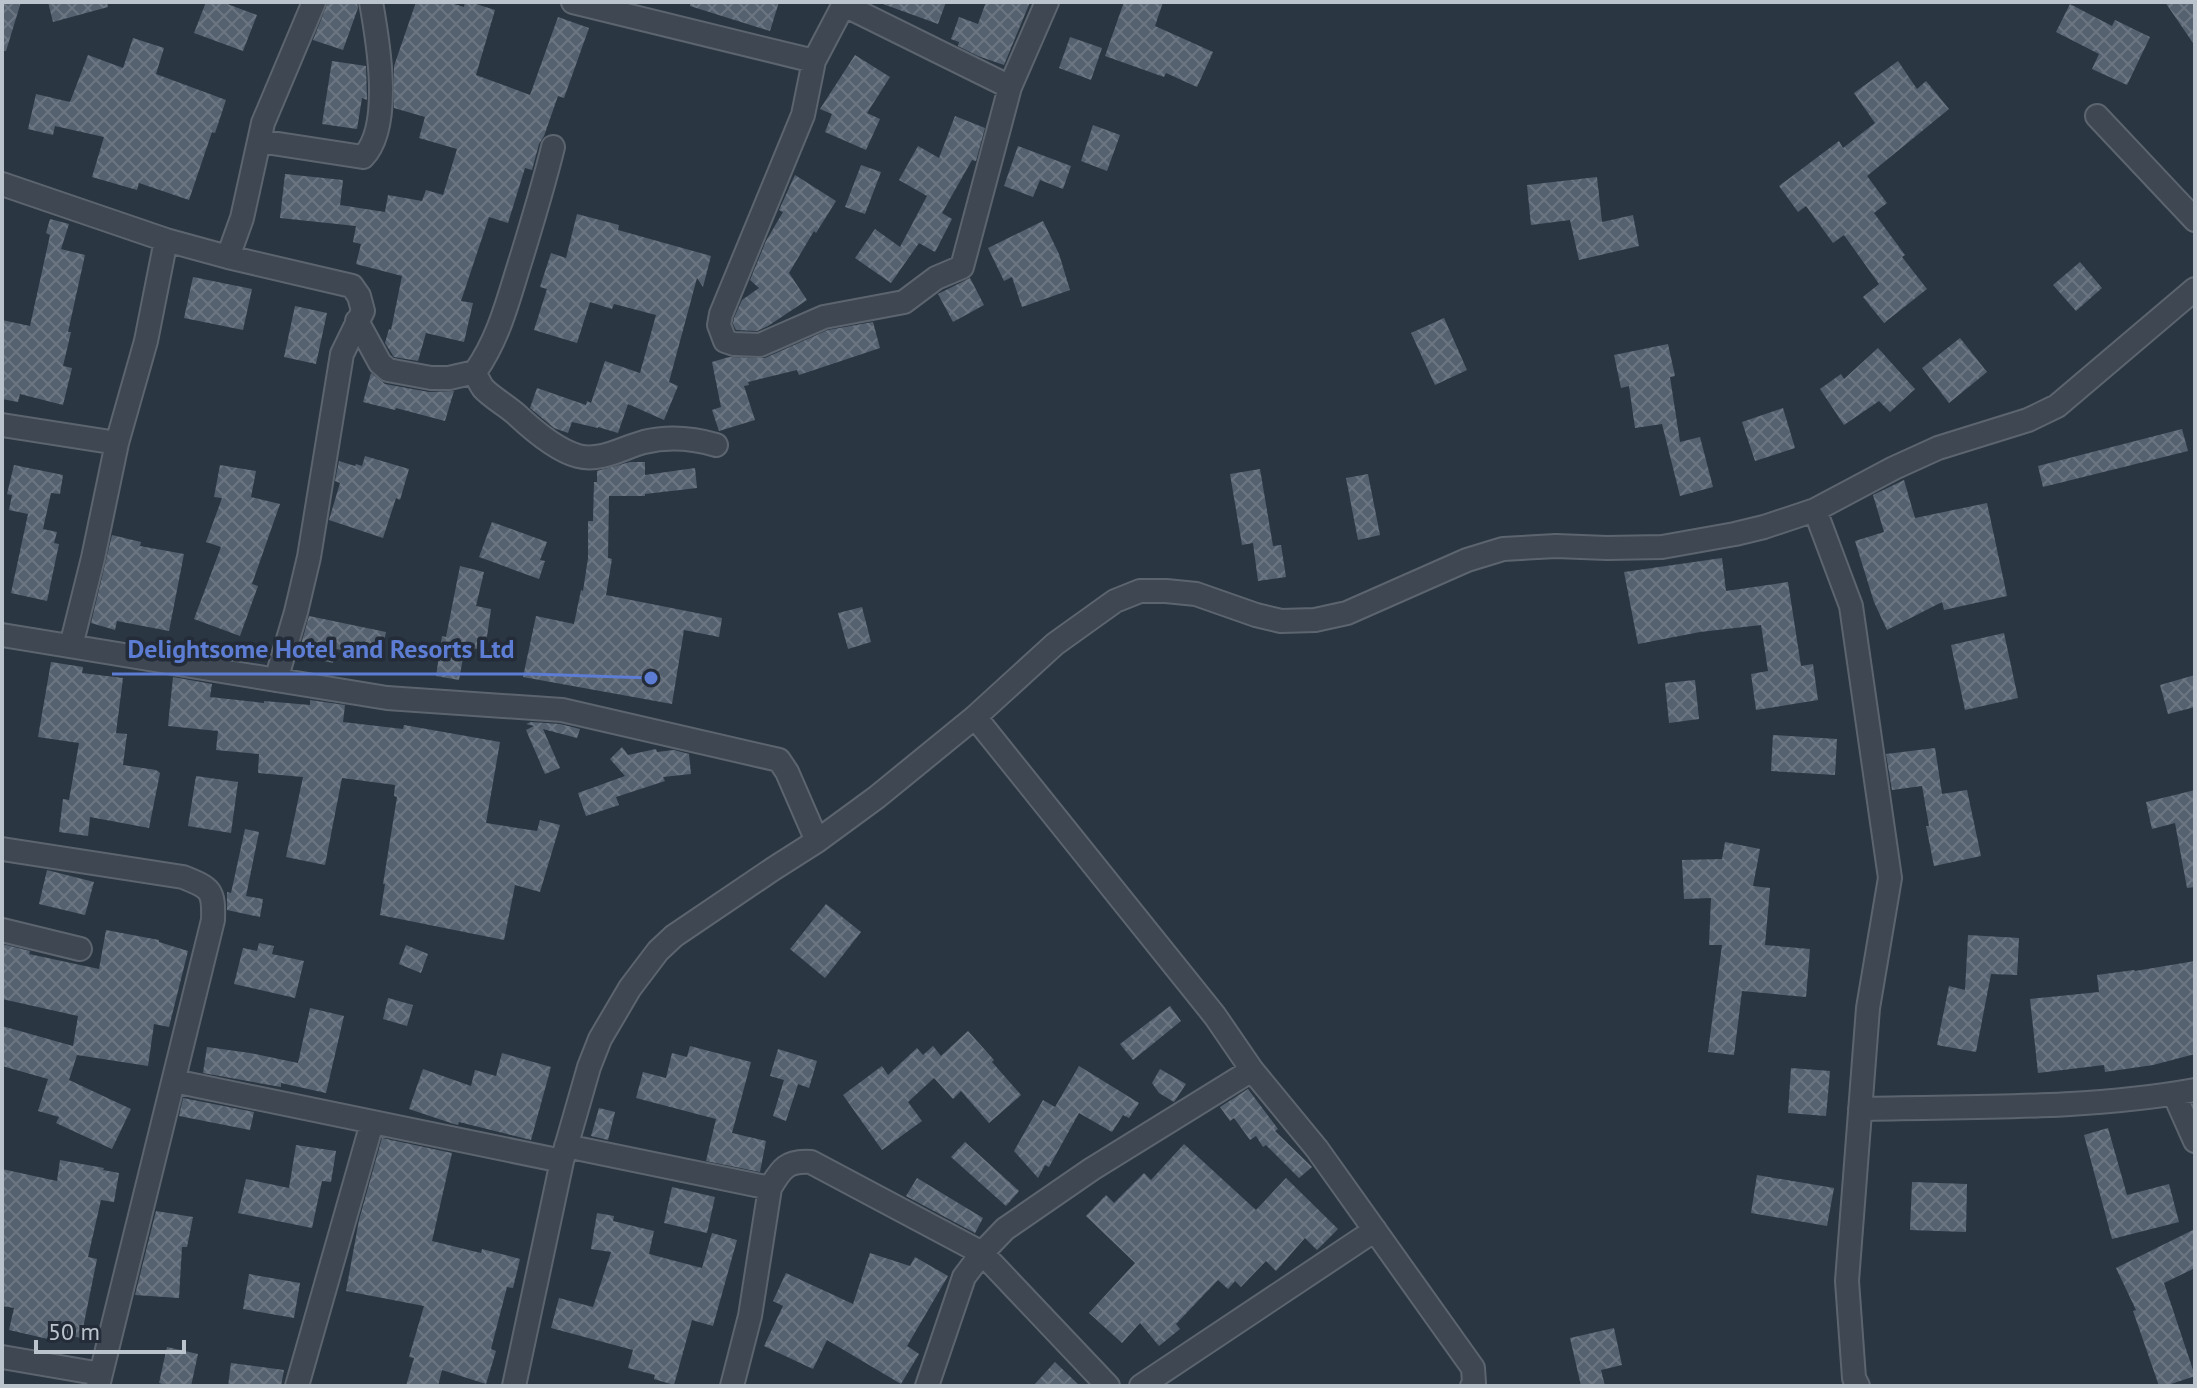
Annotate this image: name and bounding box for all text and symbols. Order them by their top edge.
callout: Delightsome Hotel and Resorts Ltd [112,624,531,674]
text: Delightsome Hotel and Resorts Ltd [127,632,515,665]
scale bar [36,1304,184,1354]
text: 50 m [48,1316,100,1347]

